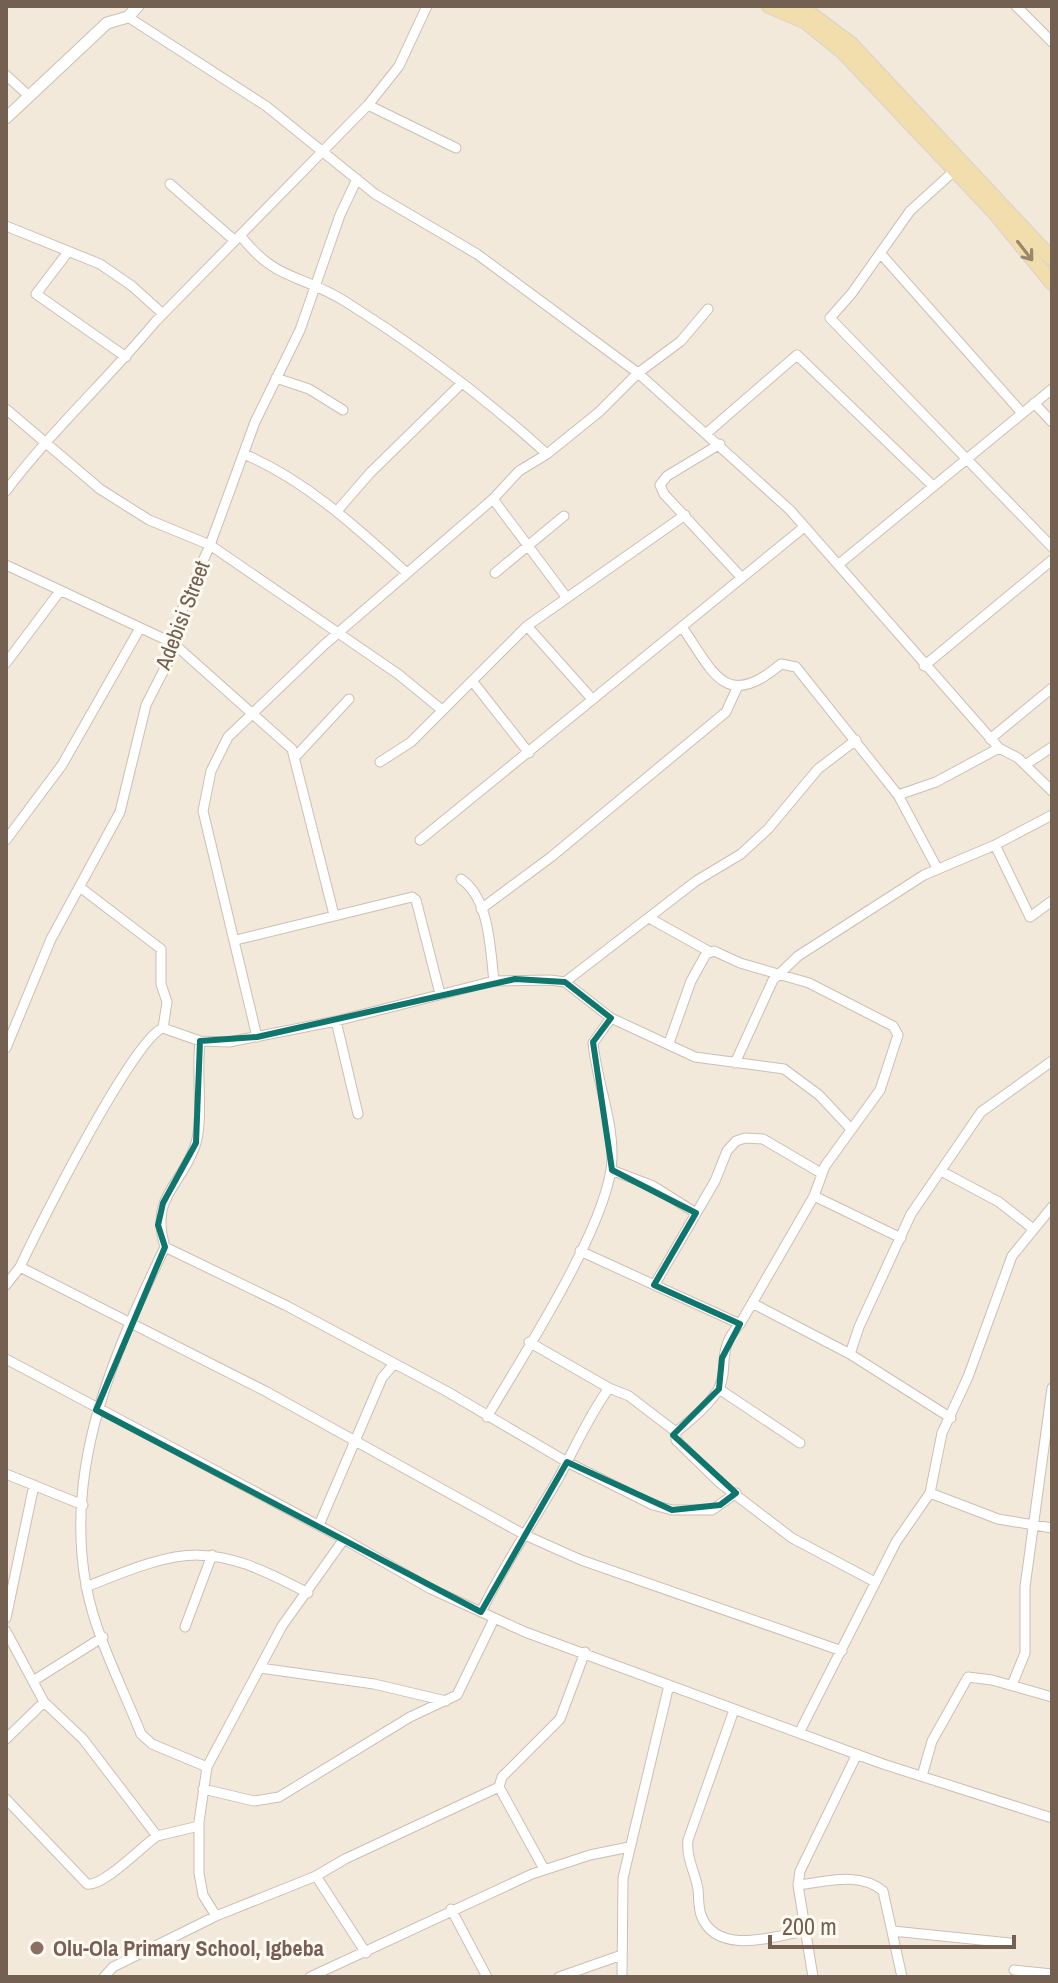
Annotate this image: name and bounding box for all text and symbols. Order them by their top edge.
one-way arrow [1016,240,1034,261]
street label: Adebisi Street [147,556,216,675]
scale bar [770,1899,1014,1949]
text: 200 m [782,1910,837,1942]
place label: Olu-Ola Primary School, Igbeba [53,1933,324,1963]
marker: Olu-Ola Primary School, Igbeba [28,1939,46,1957]

